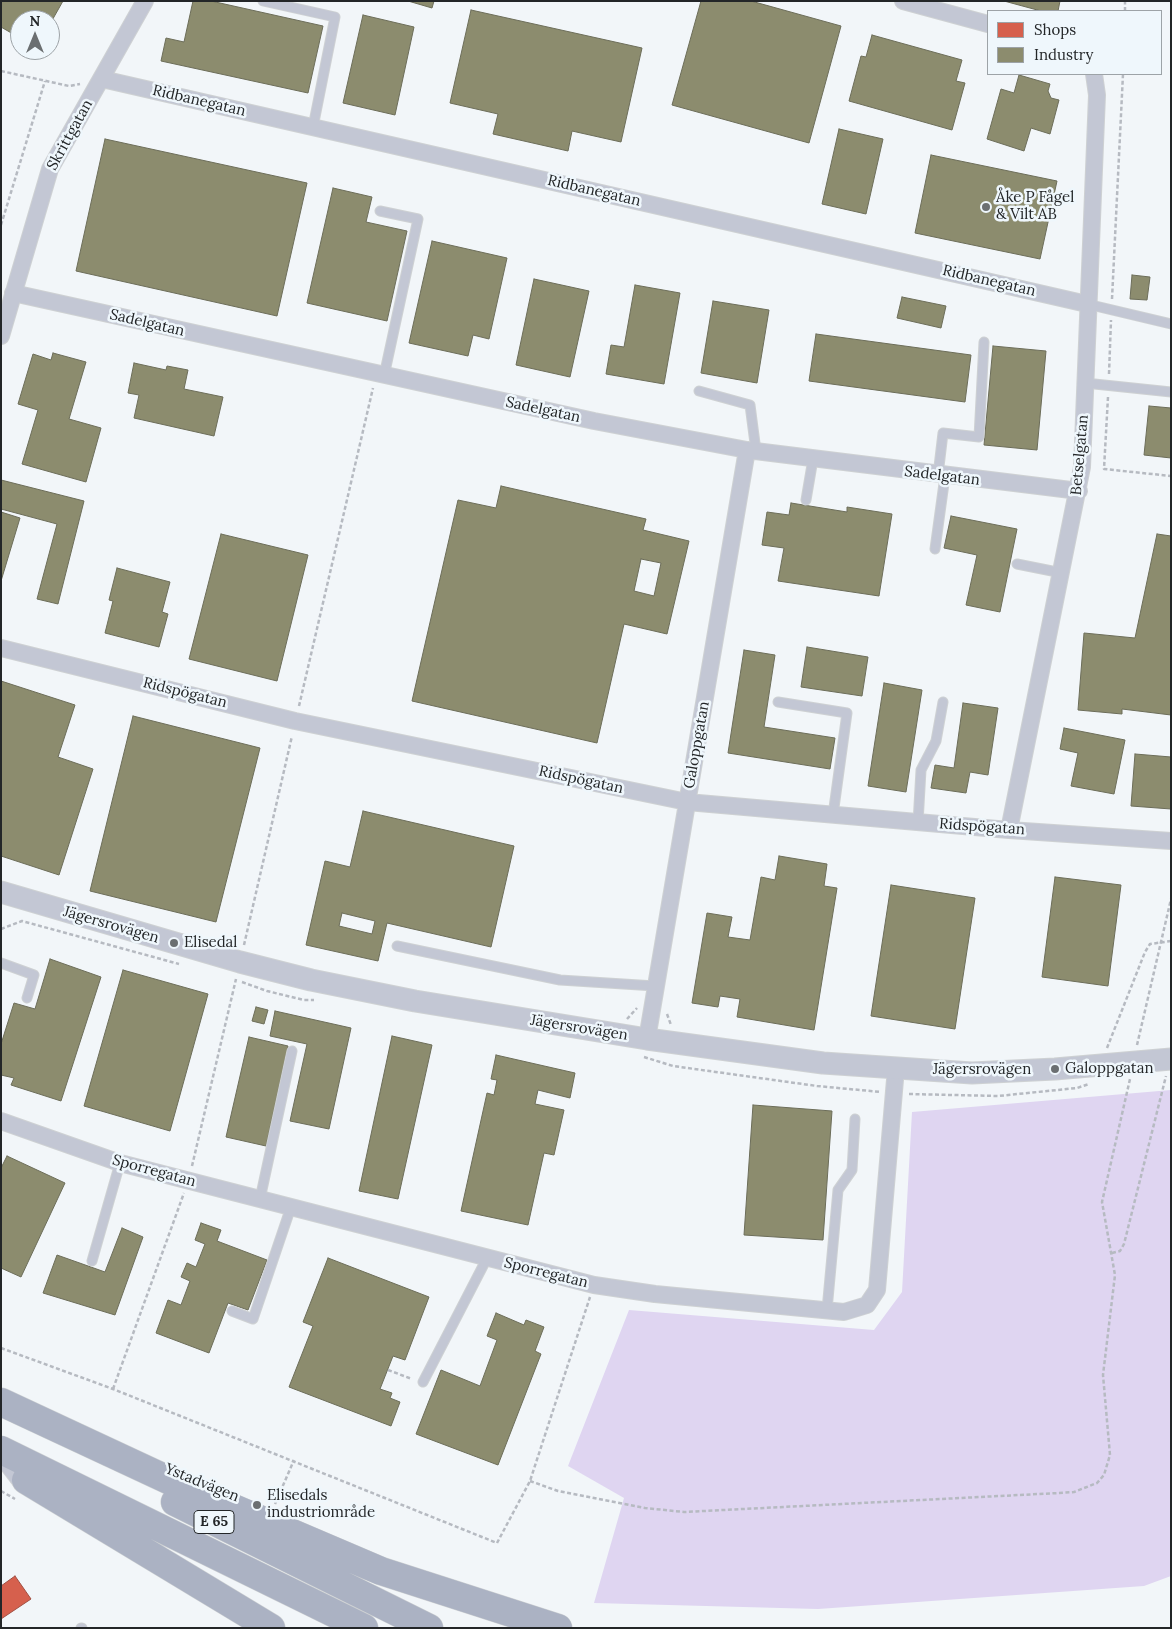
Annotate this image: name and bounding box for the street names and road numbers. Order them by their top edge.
street label: Ridbanegatan [151,82,247,120]
street label: Skrittgatan [43,97,97,173]
street label: Ridbanegatan [546,172,642,210]
street label: Ridbanegatan [941,262,1037,300]
street label: Sadelgatan [108,306,186,340]
street label: Sadelgatan [504,393,582,427]
street label: Betselgatan [1068,414,1092,496]
street label: Sadelgatan [903,462,981,490]
street label: Ridspögatan [141,674,229,712]
street label: Galoppgatan [680,700,714,790]
street label: Ridspögatan [537,762,625,798]
street label: Ridspögatan [939,815,1025,839]
street label: Jägersrovägen [61,903,161,947]
street label: Jägersrovägen [529,1011,629,1045]
street label: Jägersrovägen [933,1061,1031,1079]
street label: Sporregatan [110,1151,198,1191]
street label: Sporregatan [502,1254,590,1292]
street label: Ystadvägen [162,1460,242,1506]
road number: E 65 [194,1510,234,1534]

